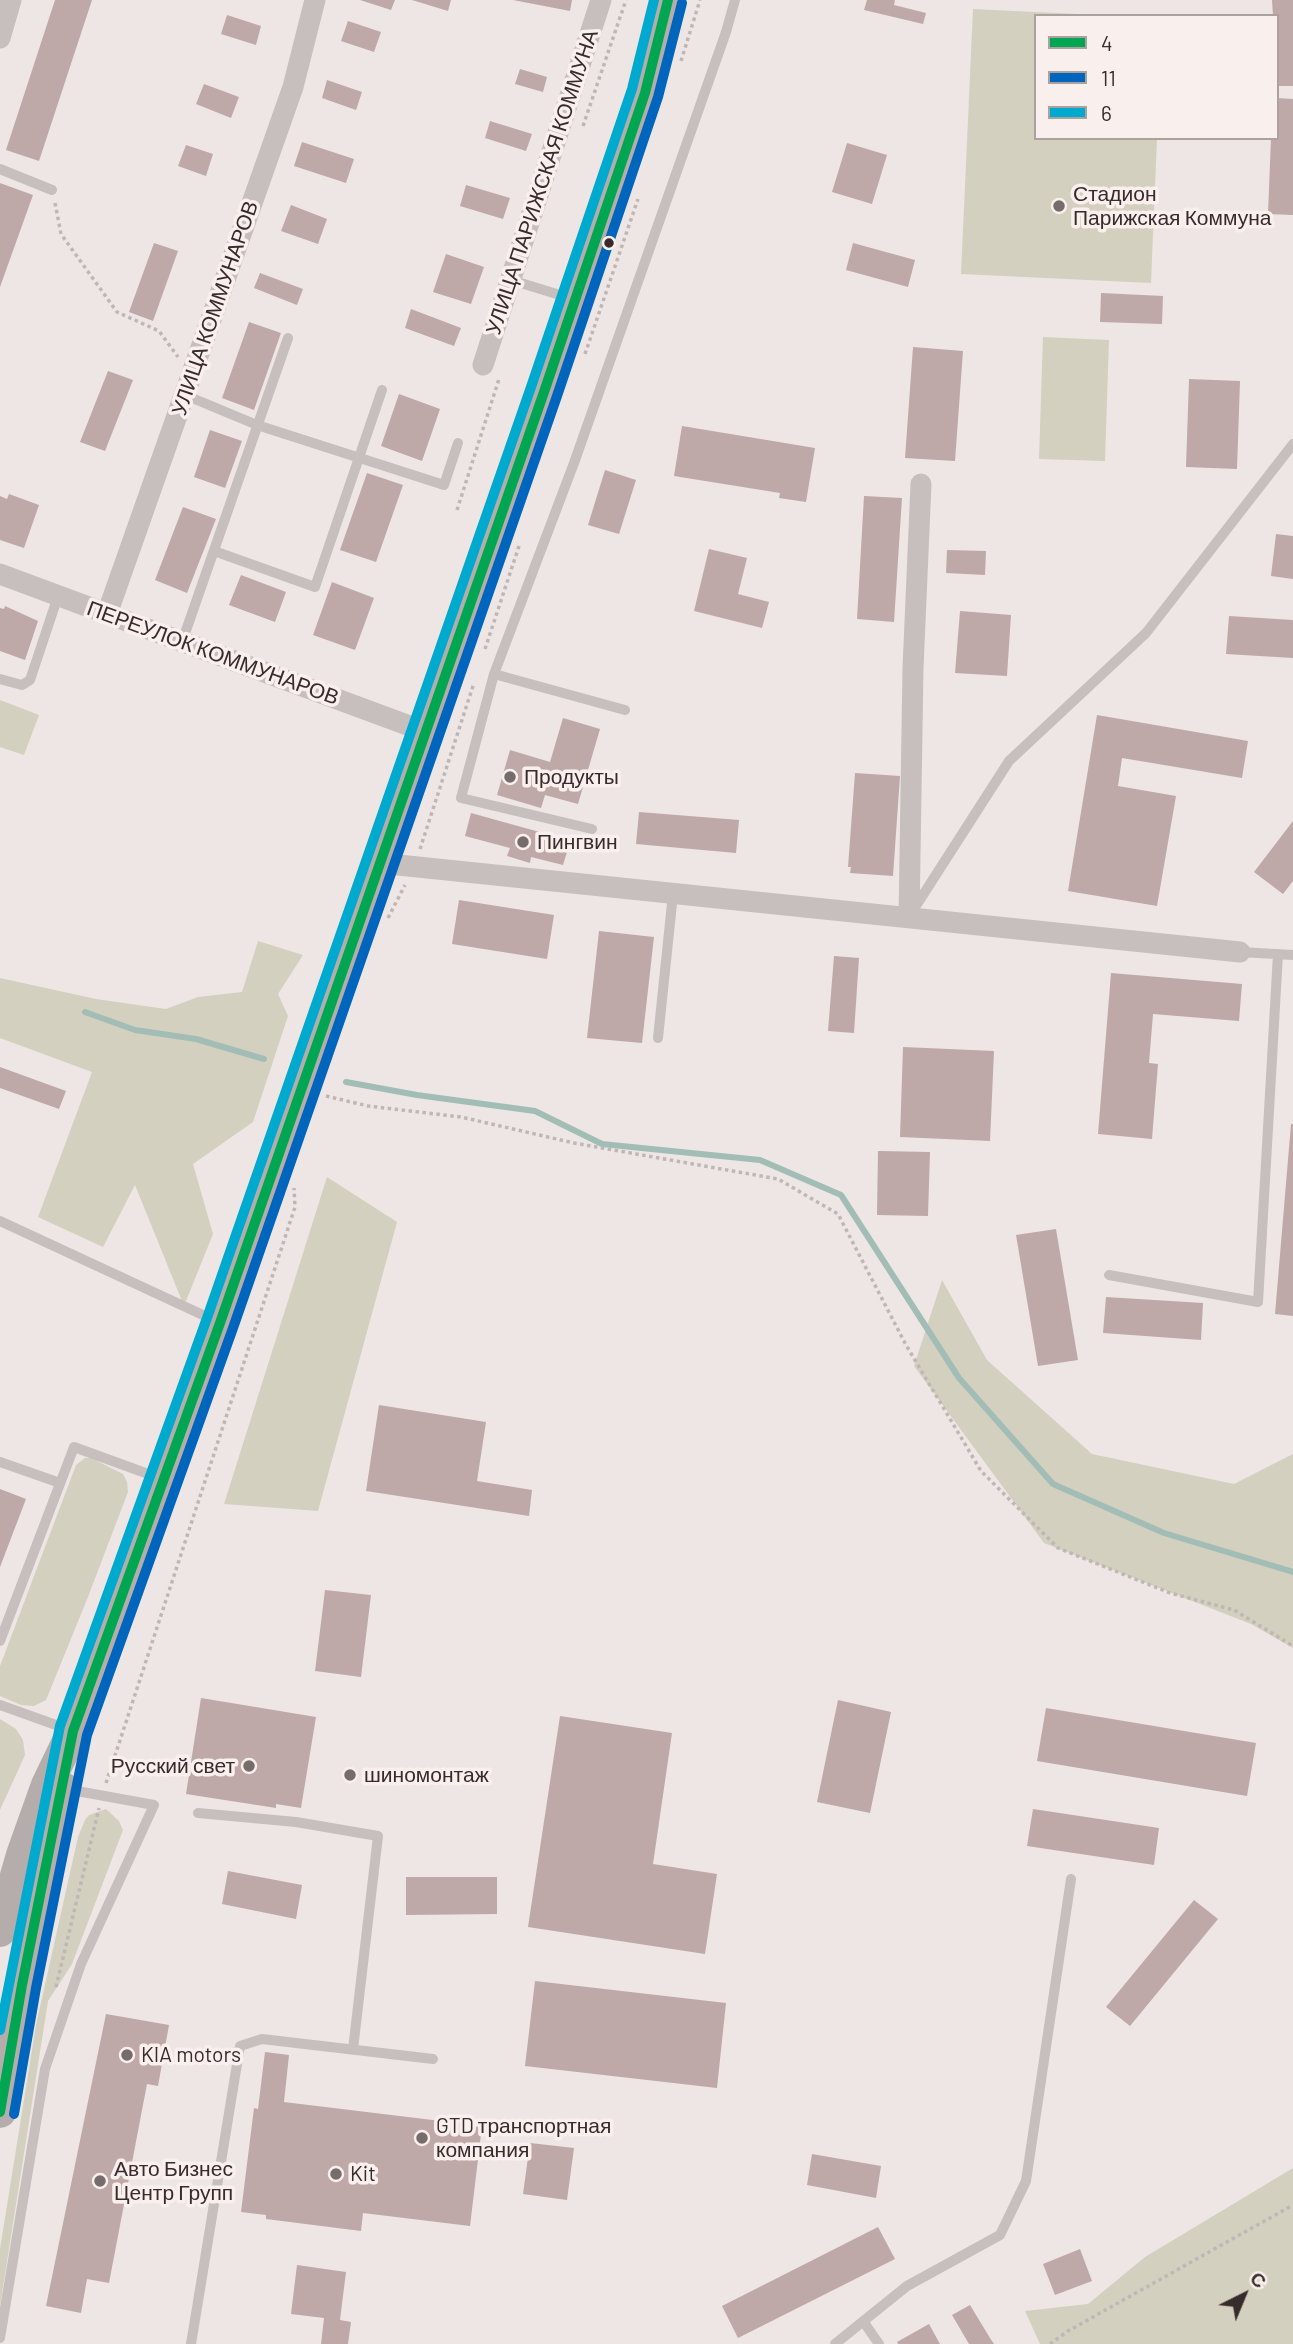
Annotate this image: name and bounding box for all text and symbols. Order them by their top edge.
legend [1034,14,1279,140]
street label: УЛИЦА ПАРИЖСКАЯ КОММУНА [481,26,603,338]
text: 4 [1101,30,1113,55]
text: 11 [1101,65,1116,90]
text: 6 [1101,100,1112,125]
place label: Стадион Парижская Коммуна [1073,181,1271,231]
street label: УЛИЦА КОММУНАРОВ [166,198,264,418]
marker: Стадион Парижская Коммуна [1051,198,1067,214]
unlabelled marker [602,236,616,250]
street label: ПЕРЕУЛОК КОММУНАРОВ [84,596,342,710]
place label: Продукты [524,764,619,790]
marker: Продукты [502,769,518,785]
place label: Пингвин [537,829,618,855]
marker: Пингвин [515,834,531,850]
place label: Русский свет [111,1753,235,1779]
marker: Русский свет [241,1758,257,1774]
place label: шиномонтаж [364,1762,489,1788]
marker: шиномонтаж [342,1767,358,1783]
place label: KIA motors [141,2042,241,2068]
marker: KIA motors [119,2047,135,2063]
place label: GTD транспортная компания [436,2113,611,2163]
marker: GTD транспортная компания [414,2130,430,2146]
place label: Авто Бизнес Центр Групп [114,2156,233,2206]
place label: Kit [350,2161,376,2187]
marker: Kit [328,2166,344,2182]
marker: Авто Бизнес Центр Групп [92,2173,108,2189]
north arrow [1209,2260,1279,2330]
text: С [1246,2266,1272,2292]

